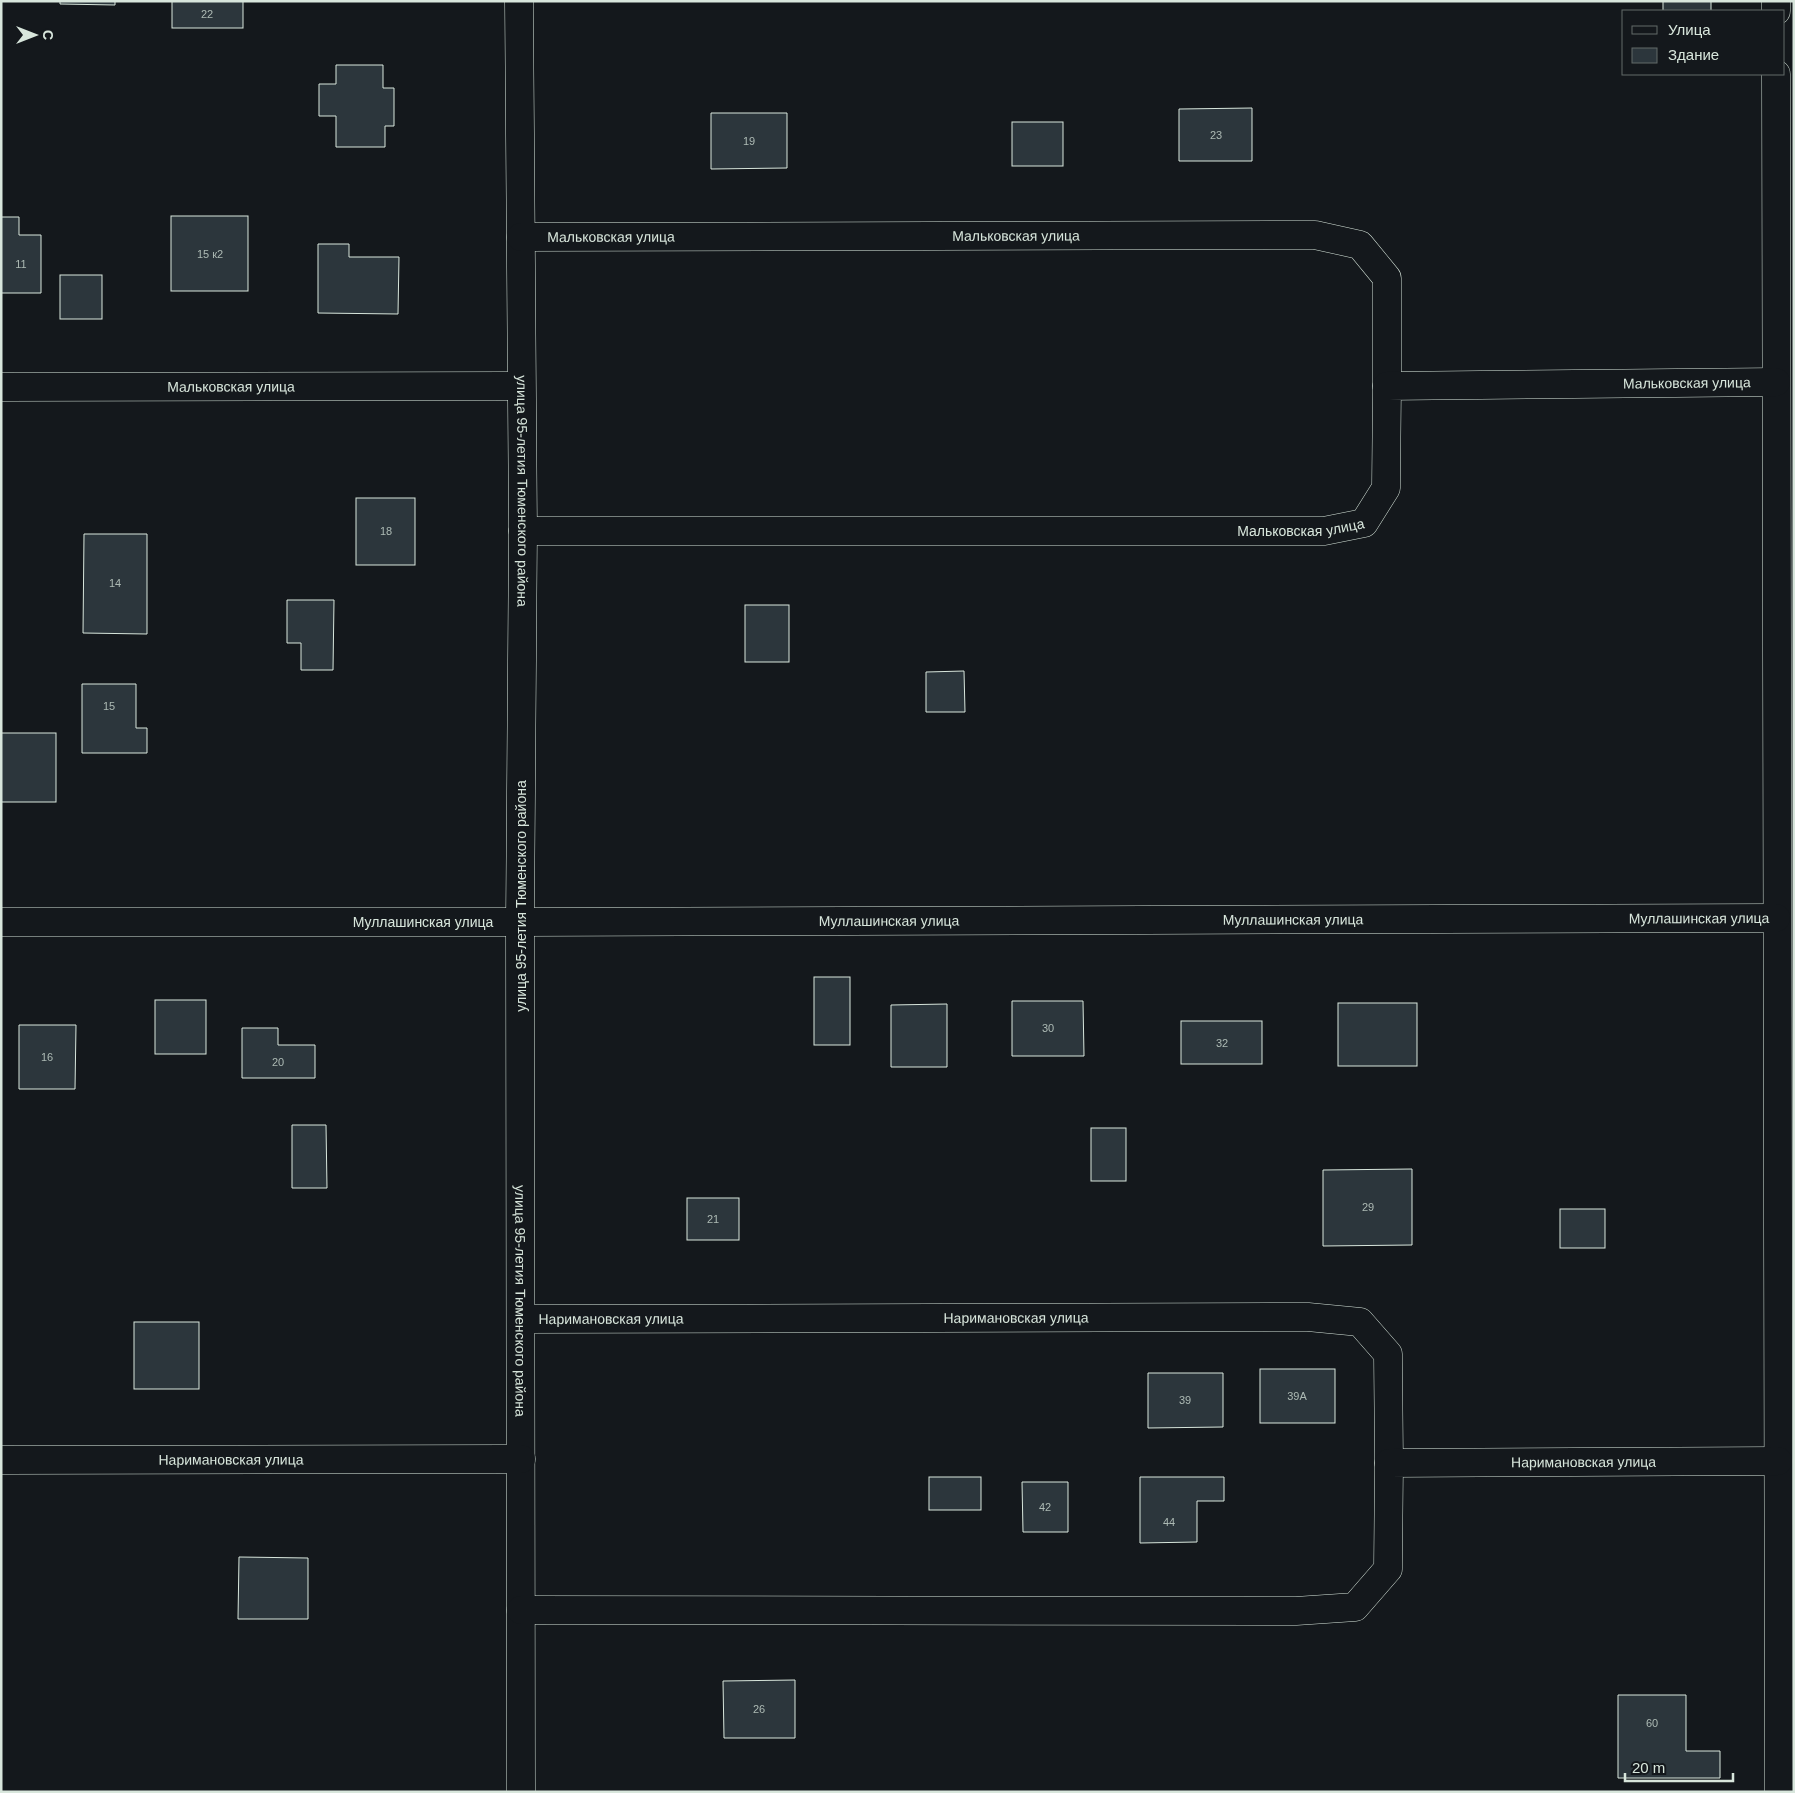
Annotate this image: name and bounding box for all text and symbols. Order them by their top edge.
house number: 22 [201,8,213,20]
north arrow [10,10,60,60]
legend [1622,10,1785,75]
text: Улица [1668,21,1711,38]
text: С [40,30,56,40]
text: Здание [1668,46,1719,63]
house number: 23 [1210,129,1222,141]
house number: 19 [743,135,755,147]
street label: Мальковская улица [952,228,1080,244]
street label: Мальковская улица [547,229,675,245]
house number: 15 к2 [197,248,223,260]
house number: 11 [15,258,27,270]
street label: Мальковская улица [1623,374,1751,392]
street label: улица 95-летия Тюменского района [514,375,531,607]
street label: Мальковская улица [167,378,295,395]
street label: Мальковская улица [1237,515,1366,539]
house number: 18 [380,525,392,537]
house number: 14 [109,577,121,589]
house number: 15 [103,700,115,712]
street label: улица 95-летия Тюменского района [513,780,529,1012]
street label: Муллашинская улица [1629,910,1770,926]
street label: Муллашинская улица [1223,911,1364,928]
street label: Муллашинская улица [819,913,960,929]
street label: Муллашинская улица [353,914,494,930]
house number: 30 [1042,1022,1054,1034]
house number: 32 [1216,1037,1228,1049]
house number: 16 [41,1051,53,1063]
house number: 20 [272,1056,284,1068]
street label: улица 95-летия Тюменского района [512,1185,529,1417]
house number: 29 [1362,1201,1374,1213]
house number: 21 [707,1213,719,1225]
street label: Наримановская улица [943,1310,1089,1326]
street label: Наримановская улица [538,1311,684,1327]
house number: 39А [1287,1390,1307,1402]
house number: 39 [1179,1394,1191,1406]
street label: Наримановская улица [158,1451,304,1468]
street label: Наримановская улица [1511,1454,1656,1470]
house number: 42 [1039,1501,1051,1513]
house number: 44 [1163,1516,1175,1528]
house number: 26 [753,1703,765,1715]
house number: 60 [1646,1717,1658,1729]
scale bar [1625,1750,1732,1782]
text: 20 m [1632,1759,1665,1776]

